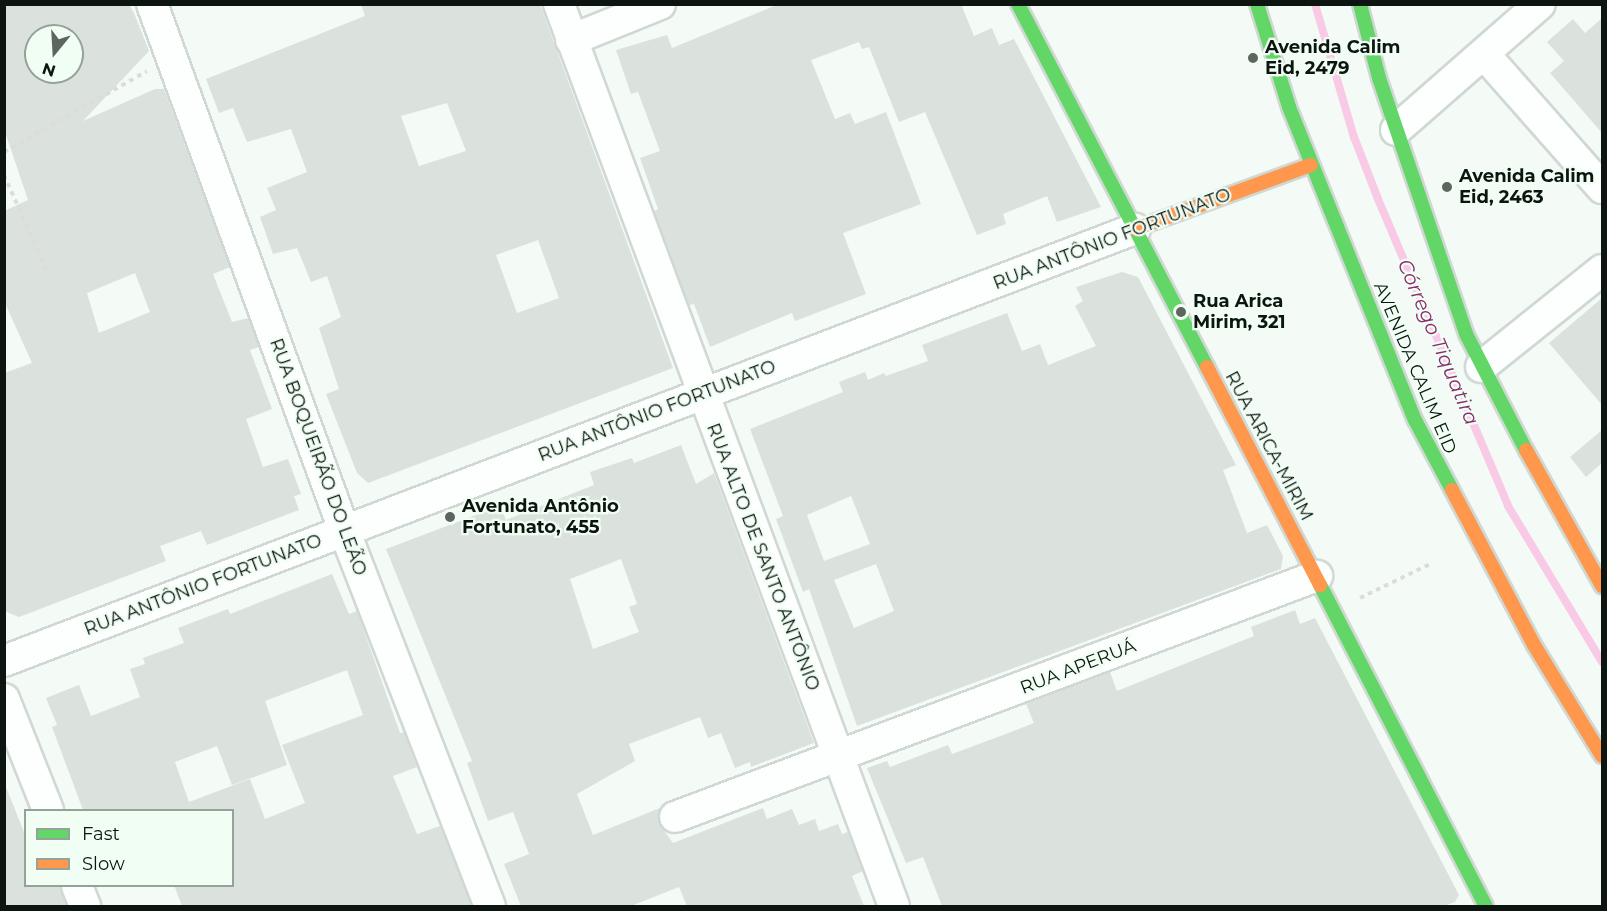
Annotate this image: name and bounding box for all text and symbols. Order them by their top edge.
north arrow [24,24,84,84]
place label: Avenida Calim Eid, 2479 [1265,37,1400,80]
marker: Avenida Calim Eid, 2479 [1246,51,1260,65]
text: N [40,59,58,81]
place label: Avenida Calim Eid, 2463 [1459,166,1594,208]
marker: Avenida Calim Eid, 2463 [1440,180,1454,194]
street label: RUA ANTÔNIO FORTUNATO [990,184,1234,294]
water label: Córrego Tiquatira [1392,255,1484,429]
street label: AVENIDA CALIM EID [1369,279,1461,457]
place label: Rua Arica Mirim, 321 [1193,291,1286,334]
marker: Rua Arica Mirim, 321 [1174,305,1188,319]
street label: RUA BOQUEIRÃO DO LEÃO [265,335,371,579]
street label: RUA ANTÔNIO FORTUNATO [535,356,779,466]
street label: RUA ARICA-MIRIM [1220,368,1318,524]
street label: RUA ALTO DE SANTO ANTÔNIO [702,420,824,694]
place label: Avenida Antônio Fortunato, 455 [462,496,619,538]
marker: Avenida Antônio Fortunato, 455 [443,510,457,524]
street label: RUA ANTÔNIO FORTUNATO [81,530,325,640]
street label: RUA APERUÁ [1017,635,1139,699]
legend [24,809,234,887]
text: Fast [82,823,120,845]
text: Slow [82,853,125,875]

